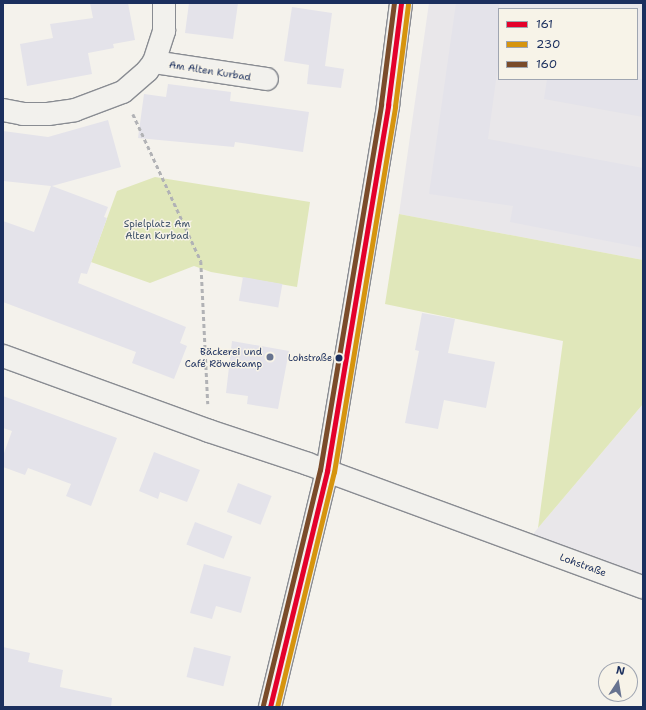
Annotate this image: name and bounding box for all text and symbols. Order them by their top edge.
legend [498,8,638,80]
text: 161 [536,16,553,32]
text: 230 [536,36,560,52]
text: 160 [536,56,557,72]
street label: Am Alten Kurbad [168,59,252,83]
park label: Spielplatz Am Alten Kurbad [124,217,190,240]
place label: Bäckerei und Café Röwekamp [185,345,262,368]
marker: Bäckerei und Café Röwekamp [265,352,275,362]
place label: Lohstraße [288,353,332,363]
marker: Lohstraße [334,353,344,363]
street label: Lohstraße [558,551,608,579]
north arrow [598,662,638,702]
text: N [615,663,626,679]

